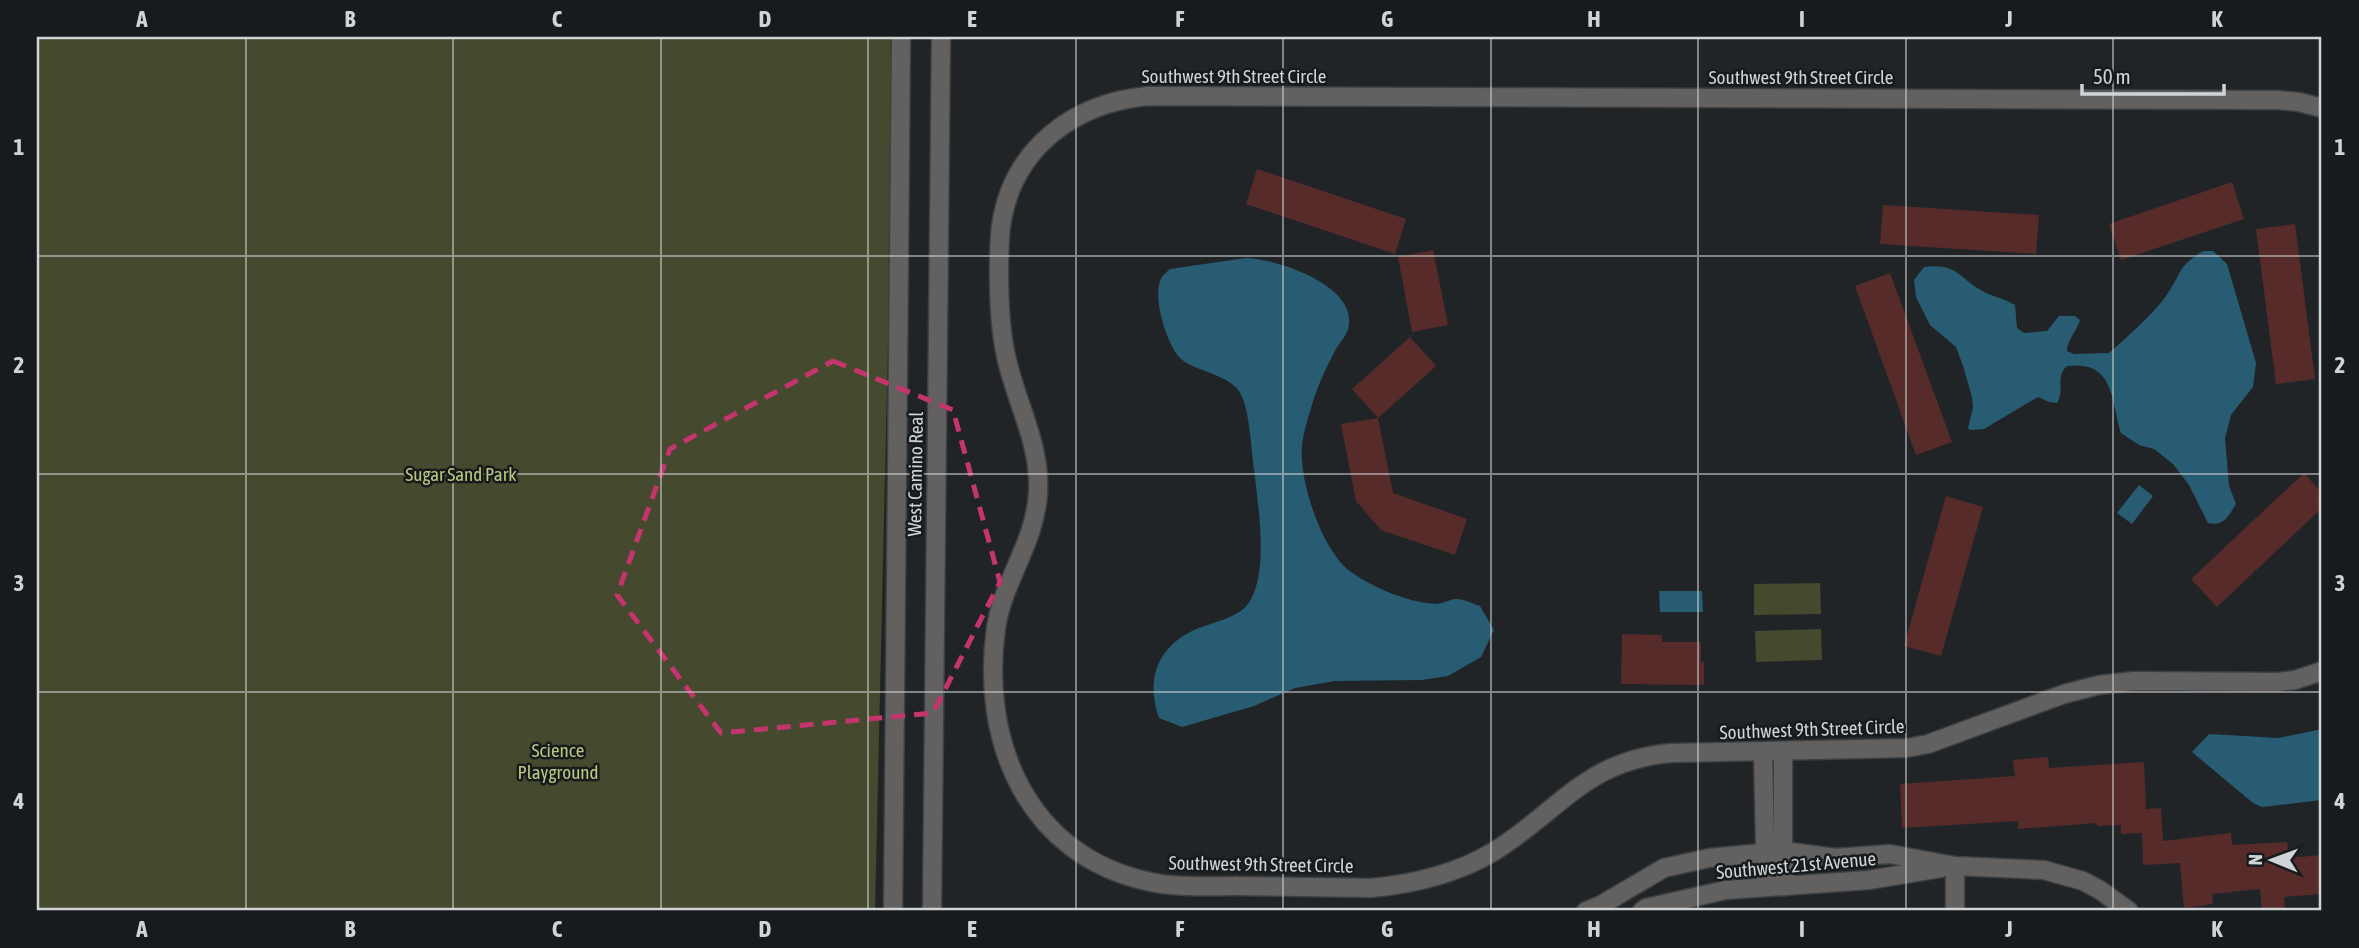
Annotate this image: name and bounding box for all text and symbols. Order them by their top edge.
text: A [135,6,148,32]
text: B [345,6,356,32]
text: C [552,6,563,32]
text: D [759,6,772,32]
text: E [967,6,977,32]
text: F [1175,6,1185,32]
text: G [1381,6,1393,32]
text: H [1587,6,1601,32]
text: I [1799,6,1805,32]
text: J [2004,6,2013,32]
text: K [2211,6,2223,32]
scale bar [2082,52,2224,96]
text: 50 m [2093,64,2131,88]
street label: Southwest 9th Street Circle [1142,65,1326,87]
street label: Southwest 9th Street Circle [1709,66,1893,88]
text: 1 [14,134,25,160]
text: 1 [2335,134,2346,160]
text: 2 [14,352,24,378]
text: 2 [2335,352,2345,378]
street label: West Camino Real [903,411,927,537]
park label: Sugar Sand Park [405,463,517,485]
text: 3 [14,570,24,596]
text: 3 [2335,570,2345,596]
street label: Southwest 9th Street Circle [1719,715,1905,743]
park label: Science Playground [517,739,599,783]
text: 4 [13,788,25,814]
text: 4 [2334,788,2346,814]
north arrow [2236,825,2306,895]
street label: Southwest 21st Avenue [1715,847,1877,883]
street label: Southwest 9th Street Circle [1168,851,1354,877]
text: N [2244,854,2266,866]
text: A [135,916,148,942]
text: B [345,916,356,942]
text: C [552,916,563,942]
text: D [759,916,772,942]
text: E [967,916,977,942]
text: F [1175,916,1185,942]
text: G [1381,916,1393,942]
text: H [1587,916,1601,942]
text: I [1799,916,1805,942]
text: J [2004,916,2013,942]
text: K [2211,916,2223,942]

